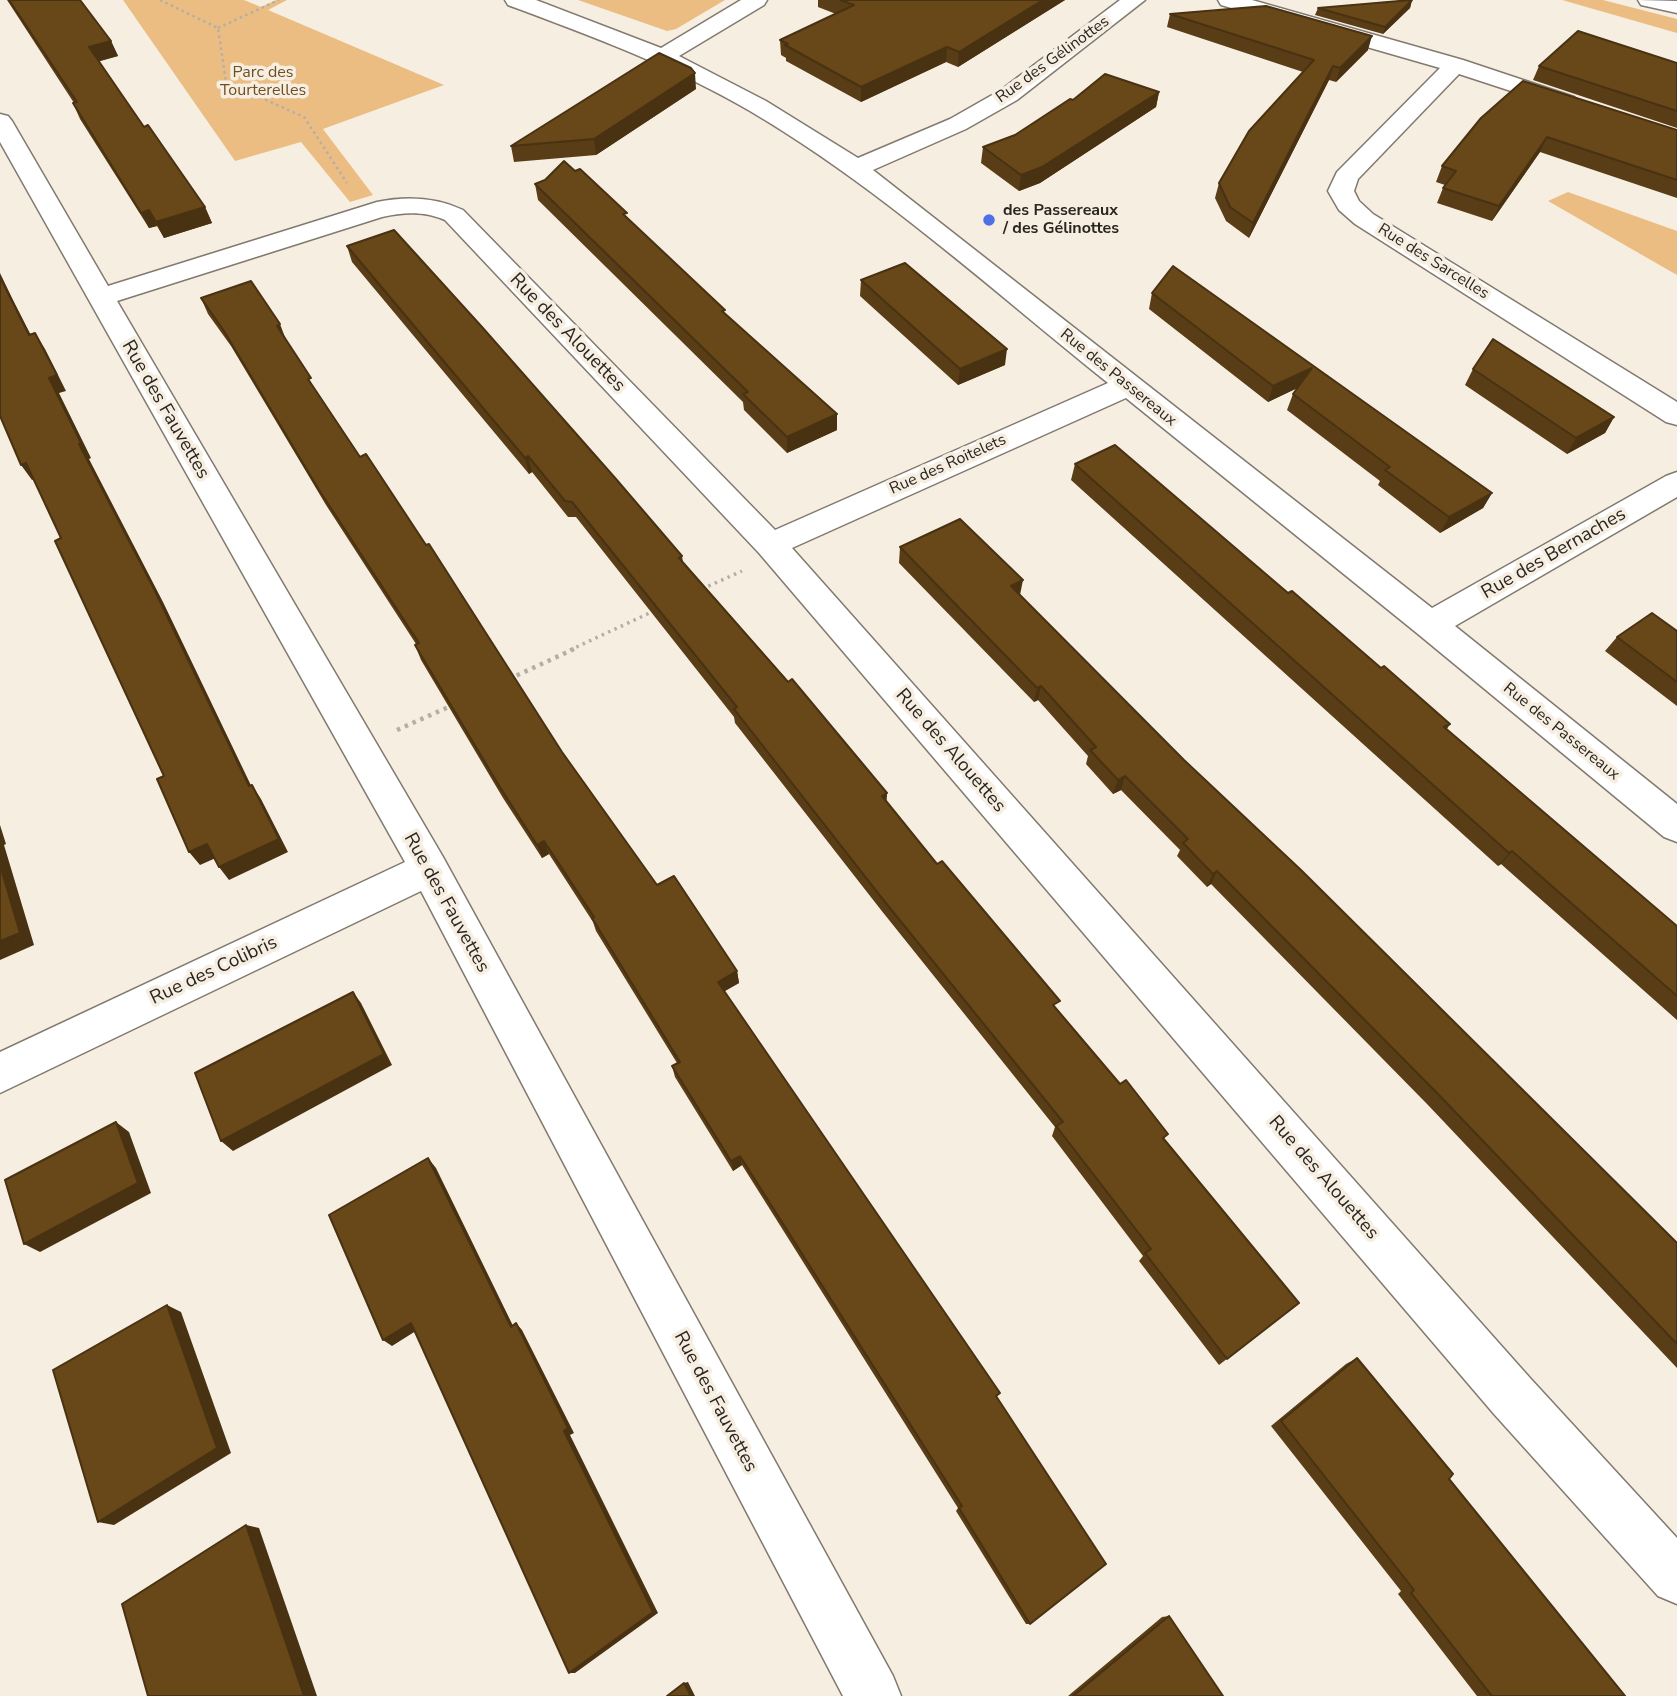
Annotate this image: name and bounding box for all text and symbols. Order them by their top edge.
street label: Rue des Gélinottes [993,12,1113,108]
park label: Parc des Tourterelles [220,63,306,101]
place label: des Passereaux / des Gélinottes [1003,201,1119,239]
marker: des Passereaux / des Gélinottes [981,212,997,228]
street label: Rue des Sarcelles [1374,220,1492,304]
street label: Rue des Alouettes [504,269,630,397]
street label: Rue des Passereaux [1056,325,1180,431]
street label: Rue des Fauvettes [116,337,214,483]
street label: Rue des Roitelets [887,431,1009,499]
street label: Rue des Bernaches [1478,503,1630,605]
street label: Rue des Passereaux [1499,679,1623,785]
street label: Rue des Alouettes [890,684,1010,818]
street label: Rue des Fauvettes [398,829,494,977]
street label: Rue des Colibris [147,932,281,1010]
street label: Rue des Alouettes [1263,1111,1383,1245]
street label: Rue des Fauvettes [668,1328,762,1476]

